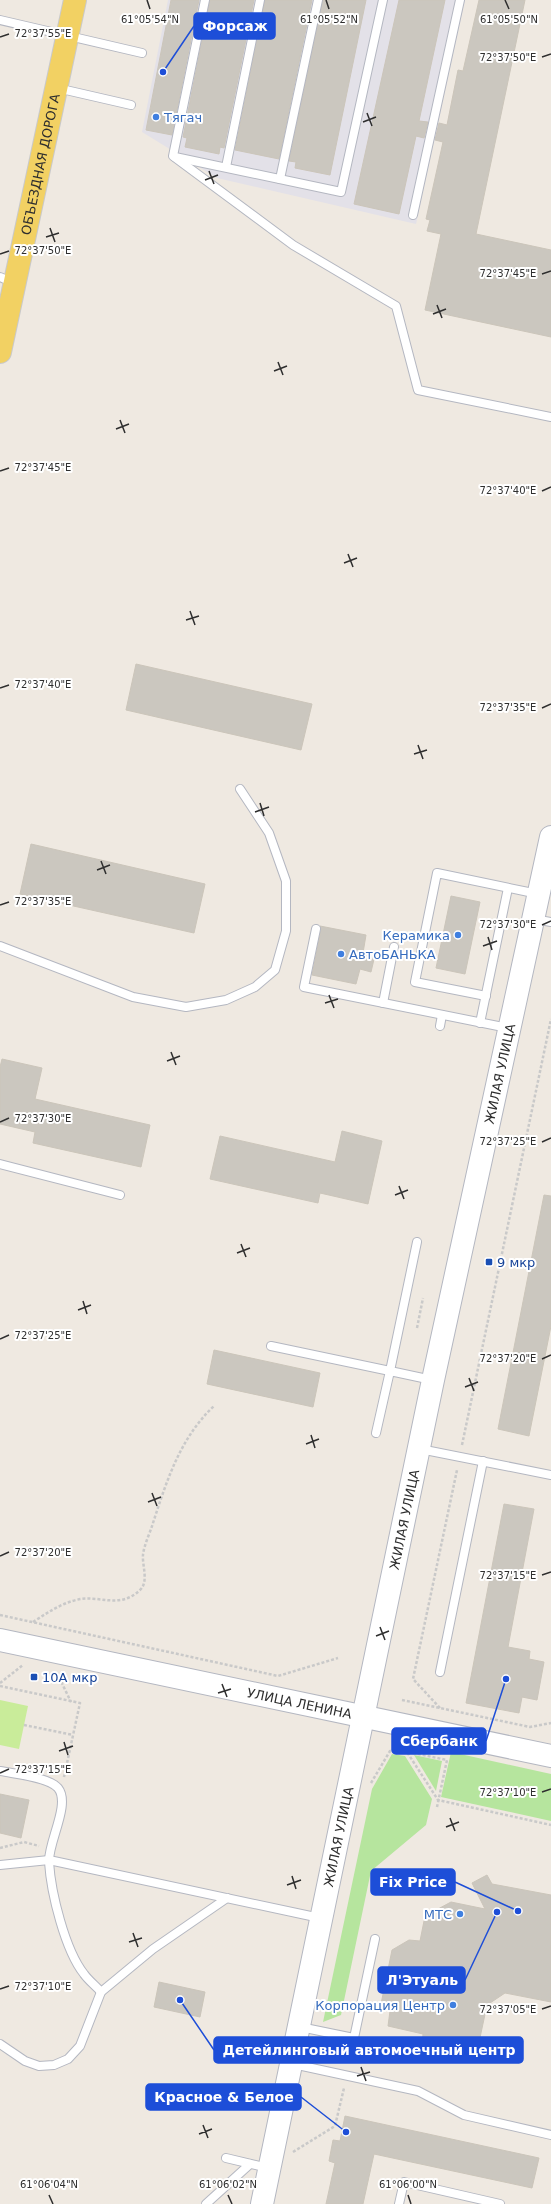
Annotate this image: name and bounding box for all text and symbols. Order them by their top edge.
callout: Форсаж [194,13,275,39]
text: 61°05'54"N [121,14,179,25]
text: 61°05'52"N [300,14,358,25]
text: 61°05'50"N [480,14,538,25]
text: Форсаж [202,18,268,34]
text: 72°37'55"E [15,28,71,39]
text: 72°37'50"E [480,52,536,63]
street label: ОБЪЕЗДНАЯ ДОРОГА [18,92,63,236]
place label: Тягач [163,110,202,125]
marker: Тягач [151,112,161,122]
text: 72°37'50"E [15,245,71,256]
text: 72°37'45"E [480,268,536,279]
text: 72°37'45"E [15,462,71,473]
text: 72°37'40"E [480,485,536,496]
text: 72°37'40"E [15,679,71,690]
text: 72°37'35"E [480,702,536,713]
text: 72°37'35"E [15,896,71,907]
text: 72°37'30"E [480,919,536,930]
place label: Керамика [382,928,450,943]
marker: Керамика [453,930,463,940]
place label: АвтоБАНЬКА [349,947,436,962]
marker: АвтоБАНЬКА [336,949,346,959]
street label: ЖИЛАЯ УЛИЦА [482,1022,518,1125]
text: 72°37'30"E [15,1113,71,1124]
text: 72°37'25"E [480,1136,536,1147]
place label: 9 мкр [497,1255,535,1270]
marker: 9 мкр [484,1257,494,1267]
text: 72°37'25"E [15,1330,71,1341]
text: 72°37'20"E [480,1353,536,1364]
street label: ЖИЛАЯ УЛИЦА [387,1468,422,1571]
text: 72°37'20"E [15,1547,71,1558]
text: 72°37'15"E [480,1570,536,1581]
place label: 10А мкр [42,1670,97,1685]
marker: 10А мкр [29,1672,39,1682]
street label: УЛИЦА ЛЕНИНА [246,1685,353,1722]
callout: Сбербанк [392,1728,486,1754]
text: Сбербанк [400,1733,478,1749]
text: 72°37'15"E [15,1764,71,1775]
street label: ЖИЛАЯ УЛИЦА [321,1785,356,1888]
text: 72°37'10"E [480,1787,536,1798]
callout: Fix Price [371,1869,455,1895]
text: Fix Price [379,1874,447,1890]
place label: МТС [424,1907,452,1922]
marker: МТС [455,1909,465,1919]
callout: Л'Этуаль [378,1967,465,1993]
text: Л'Этуаль [386,1972,458,1988]
text: 72°37'10"E [15,1981,71,1992]
place label: Корпорация Центр [315,1998,445,2013]
marker: Корпорация Центр [448,2000,458,2010]
text: 72°37'05"E [480,2004,536,2015]
callout: Детейлинговый автомоечный центр [214,2037,523,2063]
text: Детейлинговый автомоечный центр [222,2042,516,2058]
callout: Красное & Белое [146,2084,301,2110]
text: Красное & Белое [154,2089,294,2105]
text: 61°06'04"N [20,2179,78,2190]
text: 61°06'02"N [199,2179,257,2190]
text: 61°06'00"N [379,2179,437,2190]

